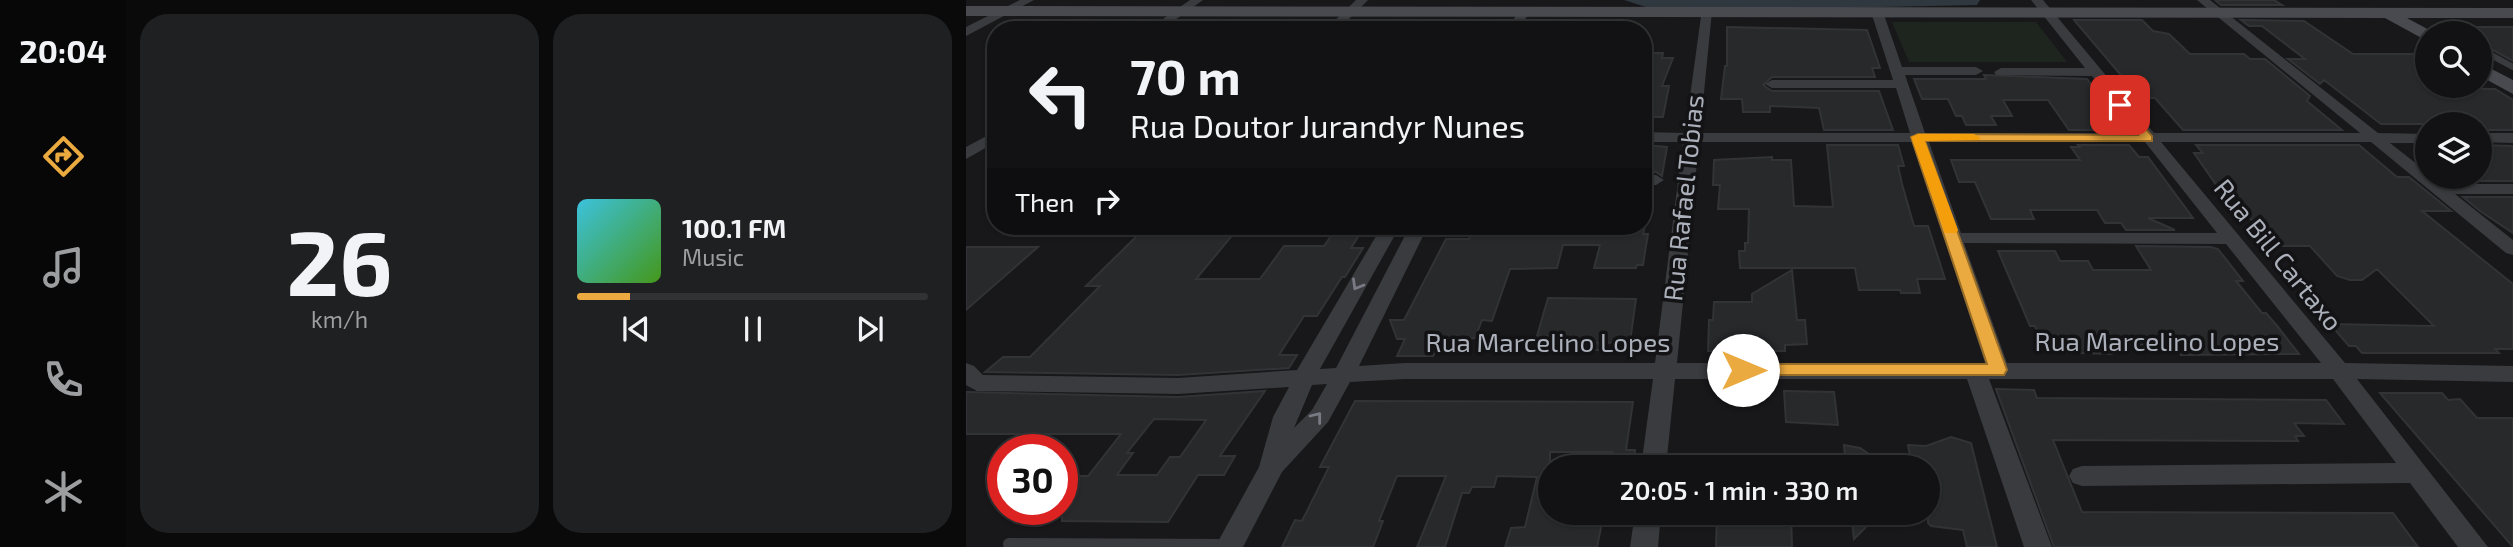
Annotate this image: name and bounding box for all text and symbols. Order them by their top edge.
map controls [2415,21,2492,189]
button: search [2415,21,2492,98]
text: 20:04 [19,31,107,69]
text: 70 m [1130,46,1241,105]
icon: left [1015,49,1106,140]
pin [2090,75,2150,135]
icon: arrive [2101,86,2139,124]
street label: Rua Rafael Tobias [1656,93,1709,303]
text: Rua Doutor Jurandyr Nunes [1130,106,1525,144]
button: layers [2415,112,2492,189]
icon: directions [39,132,88,181]
street label: Rua Bill Cartaxo [2209,172,2350,336]
icon: right [1088,182,1126,220]
text: Then [1015,186,1074,217]
text: 26 [286,205,393,314]
text: 100.1 FM [682,212,786,243]
icon: music [39,243,88,292]
text: Music [682,243,744,271]
one-way arrow [1352,278,1365,290]
text: km/h [311,305,368,333]
icon: previous [617,310,655,348]
icon: pause [734,310,772,348]
icon: next [851,310,889,348]
street label: Rua Marcelino Lopes [2035,325,2279,356]
street label: Rua Marcelino Lopes [1426,326,1670,357]
position arrow [1706,333,1780,407]
icon: phone [39,355,88,404]
one-way arrow [1309,413,1322,425]
speed limit sign: 30 [987,434,1078,525]
icon: climate [39,467,88,516]
text: 20:05 · 1 min · 330 m [1620,474,1858,505]

